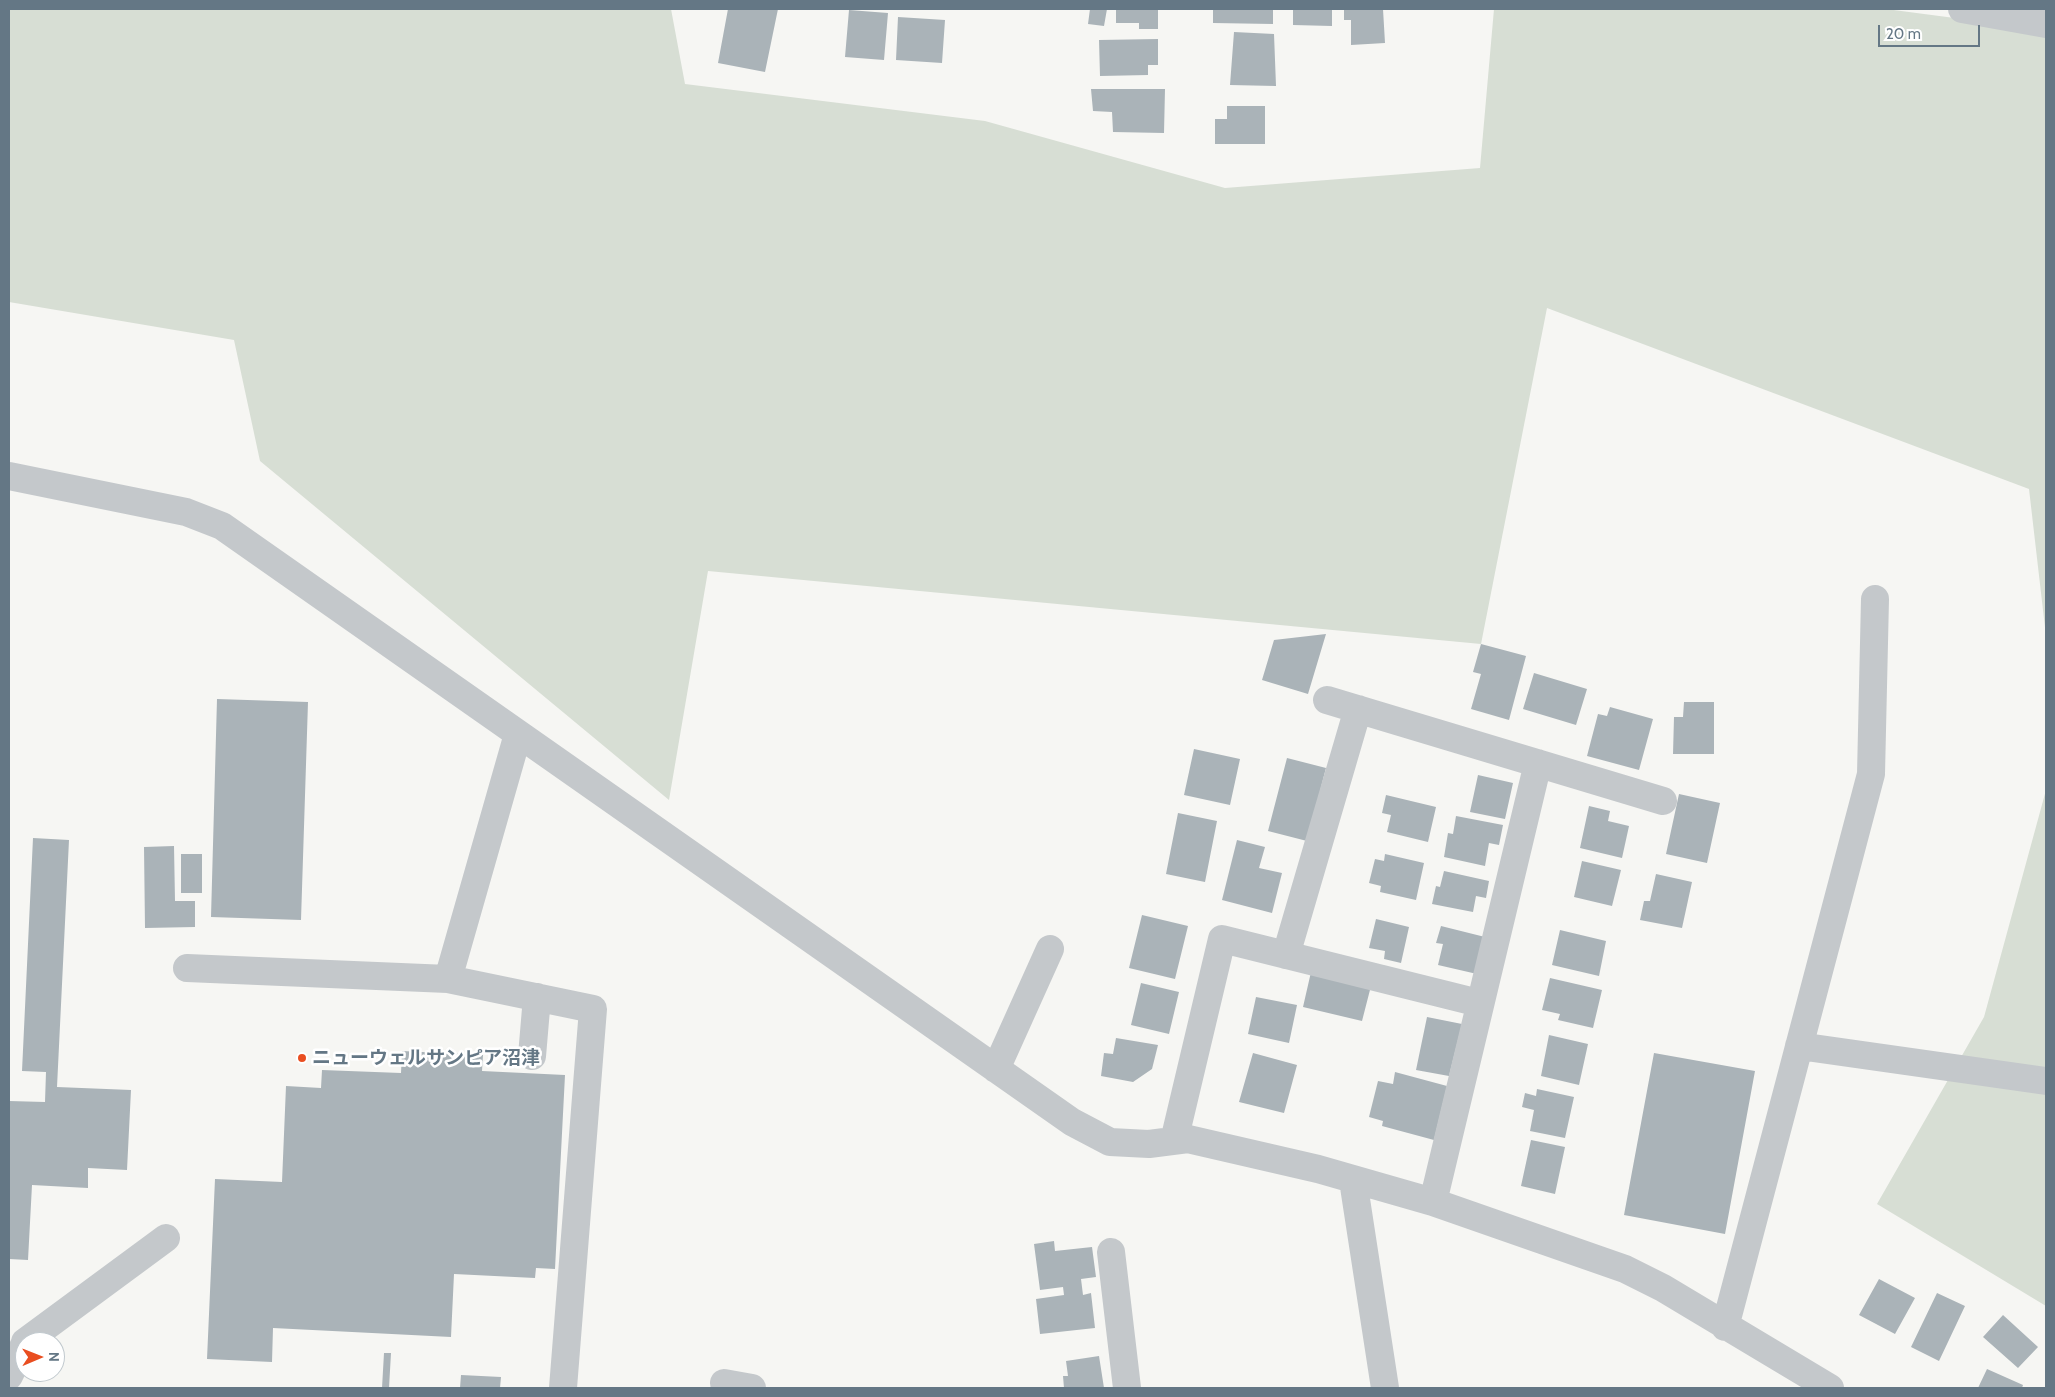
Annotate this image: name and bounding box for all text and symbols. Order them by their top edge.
scale bar [1880,15,1982,47]
text: 20 m [1886,25,1921,43]
place label: ニューウェルサンピア沼津 [312,1047,540,1069]
marker: ニューウェルサンピア沼津 [296,1052,308,1064]
north arrow [15,1332,65,1382]
text: N [45,1352,63,1362]

